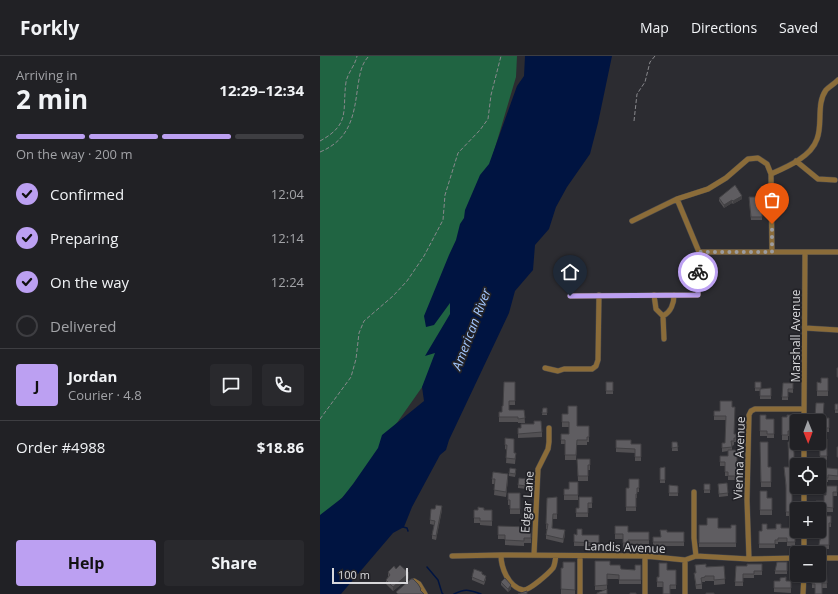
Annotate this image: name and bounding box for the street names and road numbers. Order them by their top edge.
street label: Marshall Avenue [787,289,804,383]
street label: Vienna Avenue [729,416,749,500]
street label: Edgar Lane [516,470,538,534]
street label: Landis Avenue [584,537,666,557]

